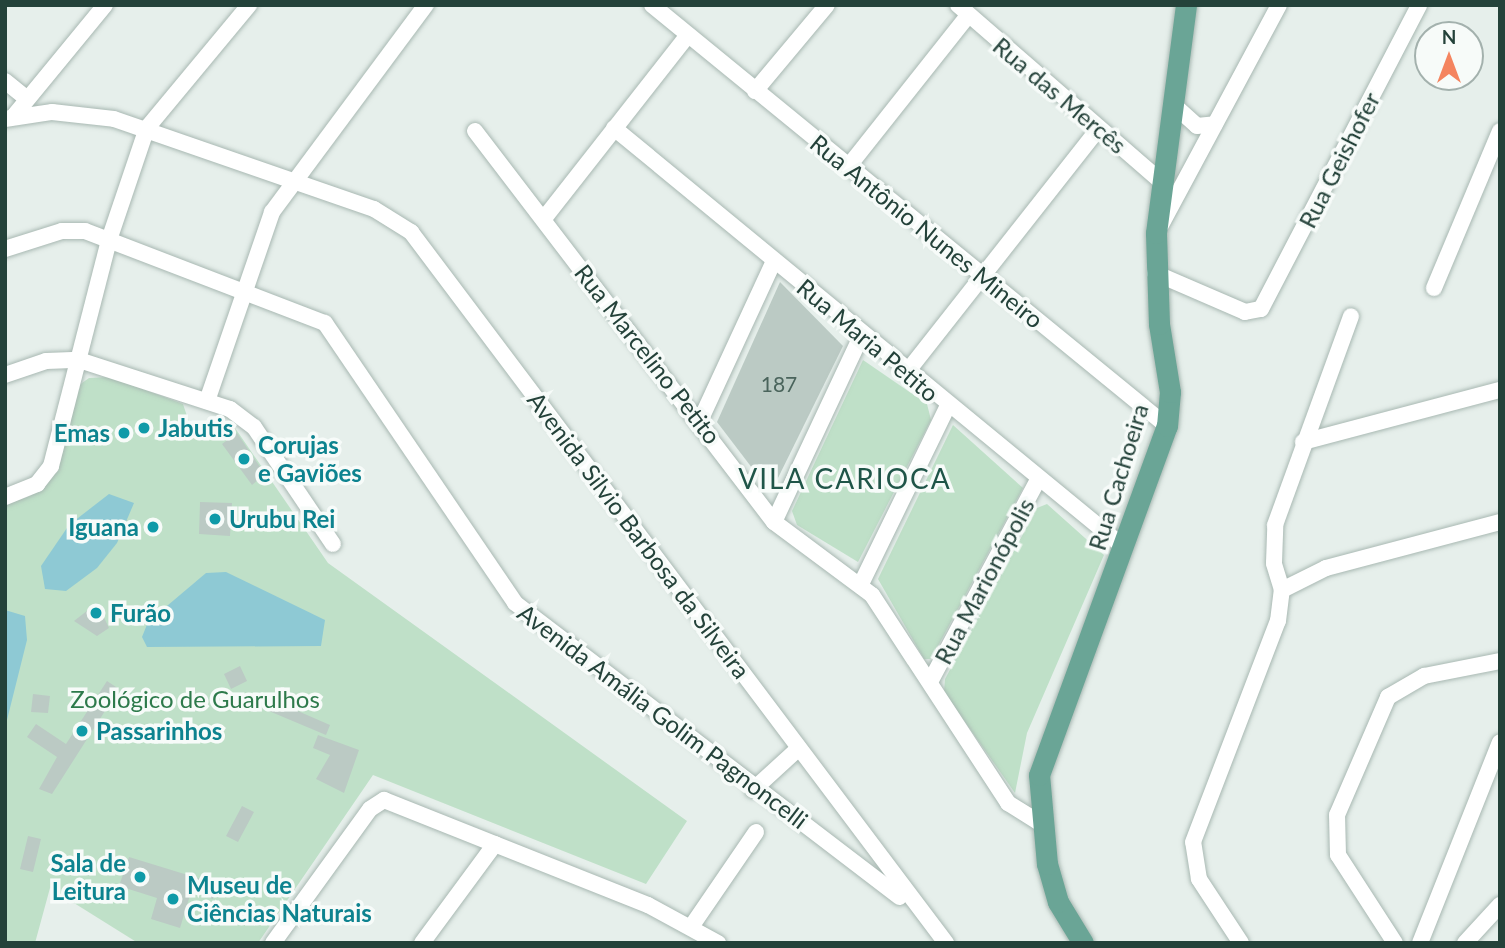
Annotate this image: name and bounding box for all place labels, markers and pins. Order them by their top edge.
place label: Jabutis [158,414,233,442]
place label: Emas [54,419,110,447]
marker: Jabutis [136,420,152,436]
marker: Emas [116,425,132,441]
place label: Corujas e Gaviões [258,431,362,487]
marker: Corujas e Gaviões [236,451,252,467]
place label: Urubu Rei [229,505,335,533]
marker: Urubu Rei [207,511,223,527]
place label: Iguana [68,513,139,541]
marker: Iguana [145,519,161,535]
place label: Furão [110,599,171,627]
marker: Furão [88,605,104,621]
place label: Passarinhos [96,717,222,745]
marker: Passarinhos [74,723,90,739]
place label: Sala de Leitura [50,849,126,905]
marker: Sala de Leitura [132,869,148,885]
place label: Museu de Ciências Naturais [187,871,372,927]
marker: Museu de Ciências Naturais [165,891,181,907]

